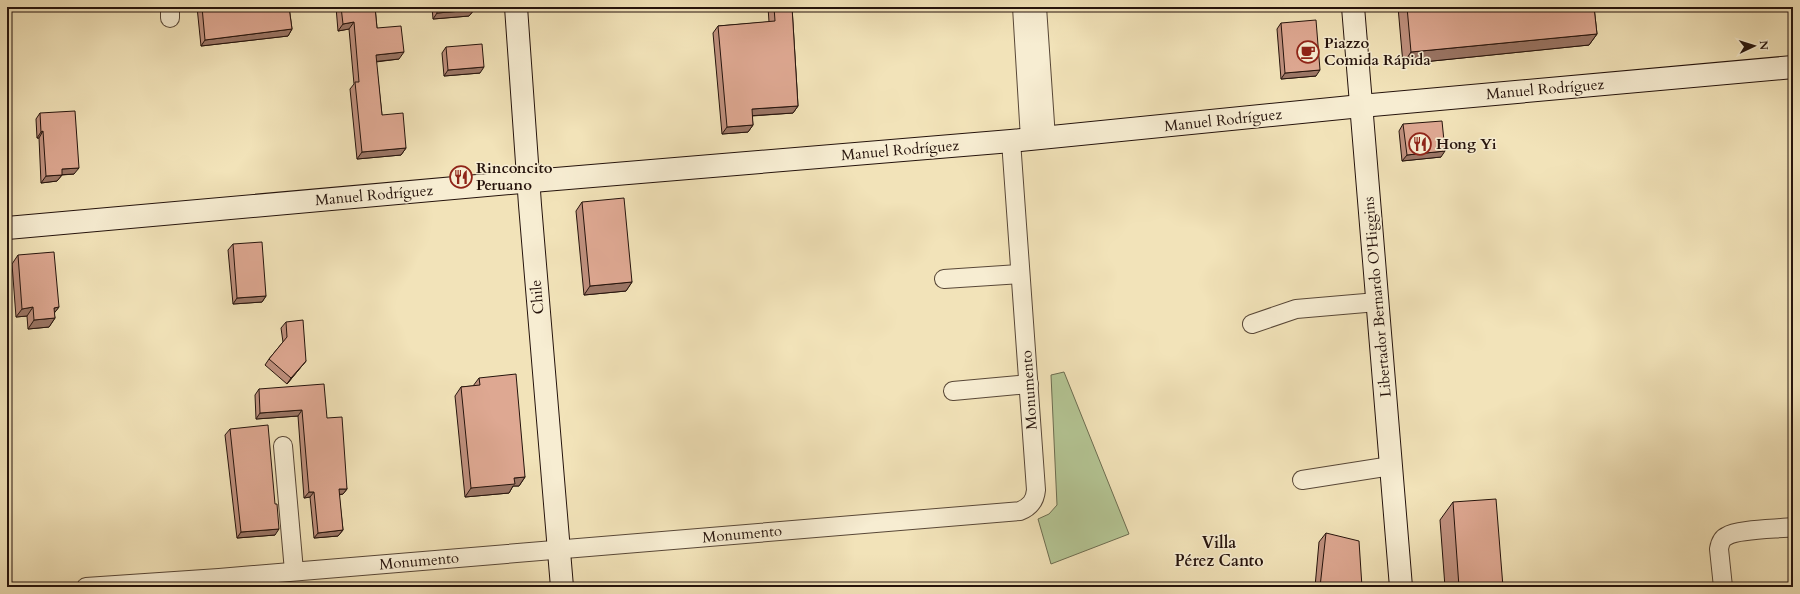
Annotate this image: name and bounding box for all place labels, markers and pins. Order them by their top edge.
place label: Piazzo Comida Rápida [1324,33,1431,70]
cafe icon: Piazzo Comida Rápida [1295,39,1321,65]
restaurant icon: Hong Yi [1407,131,1433,157]
place label: Hong Yi [1436,134,1497,154]
place label: Rinconcito Peruano [476,158,553,195]
restaurant icon: Rinconcito Peruano [448,164,474,190]

